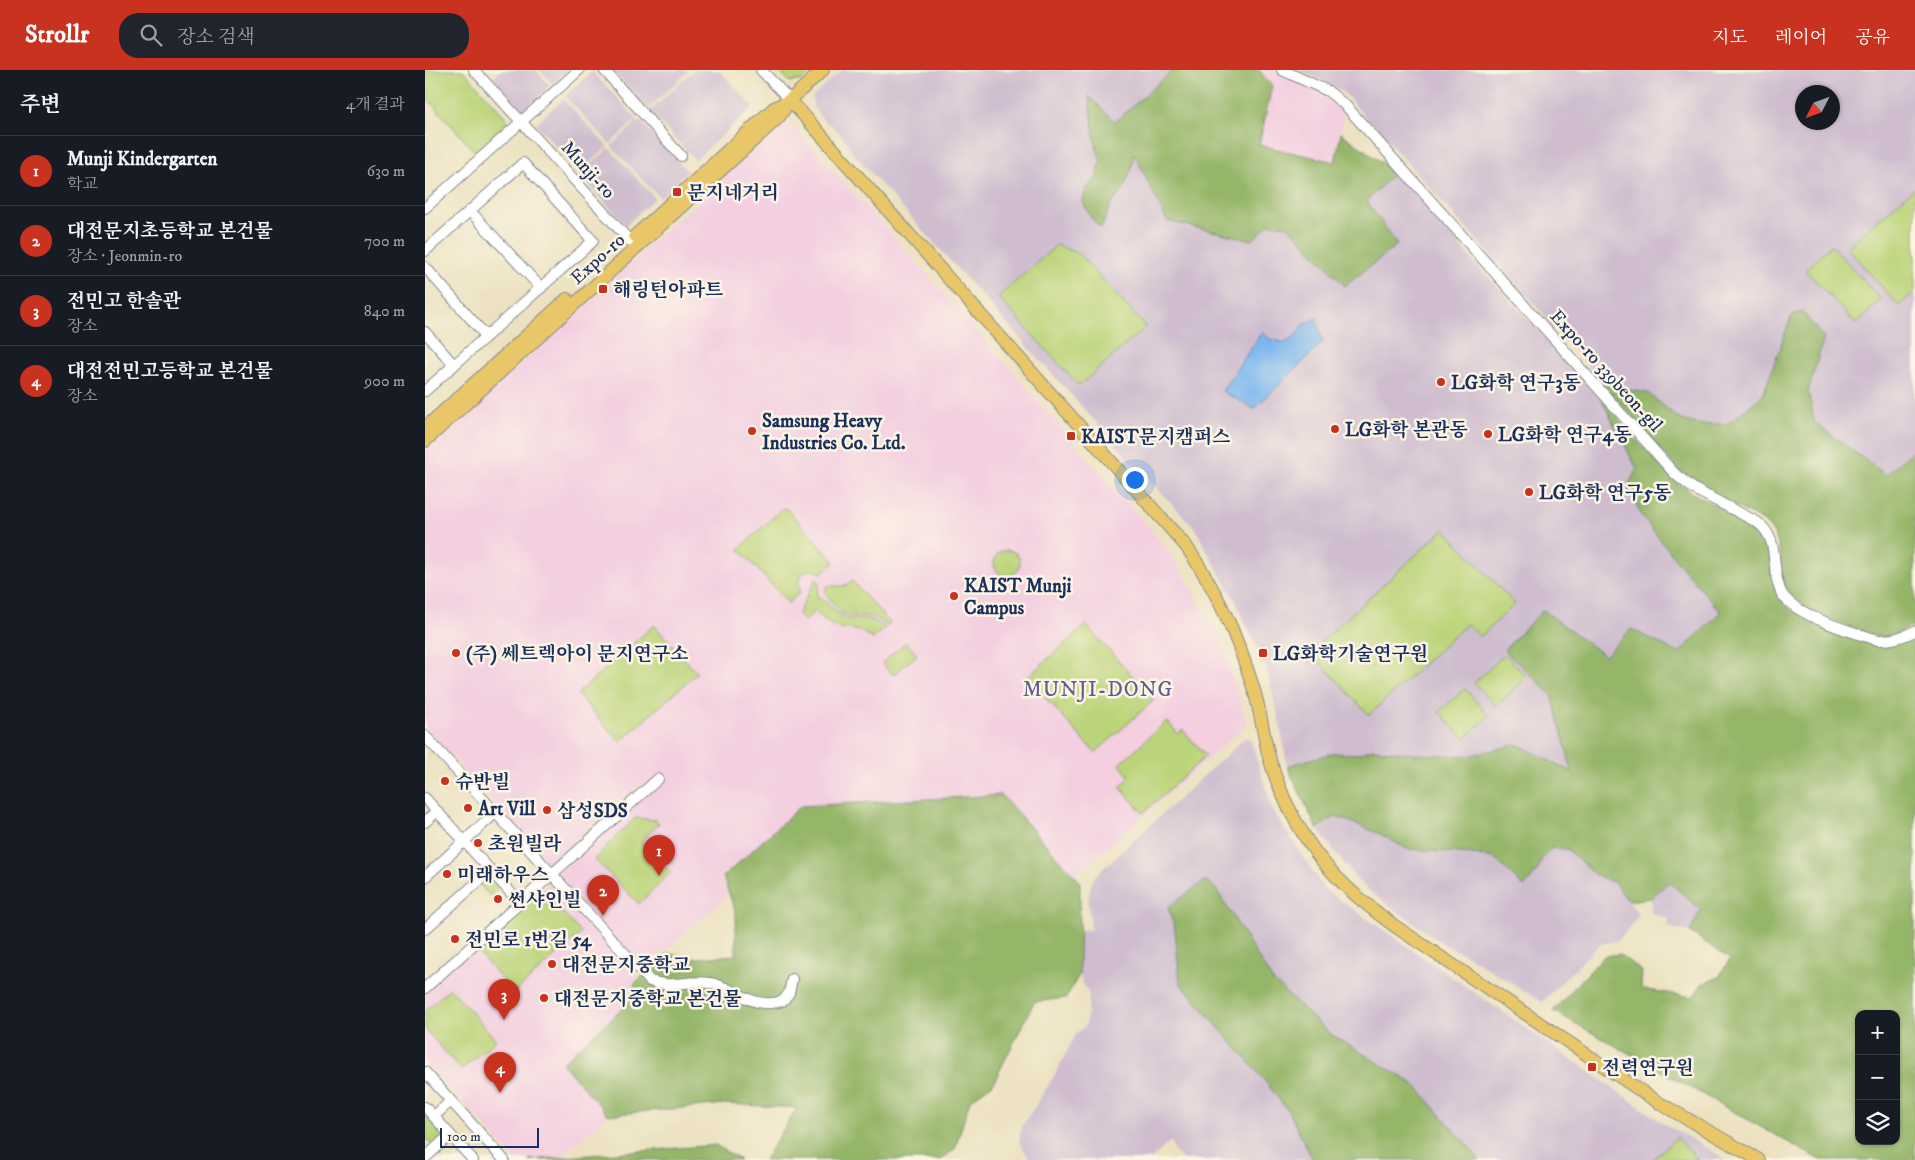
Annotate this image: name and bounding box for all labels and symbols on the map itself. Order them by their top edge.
north arrow [1795,85,1840,130]
street label: Munji-ro [556,136,620,204]
place label: 문지네거리 [687,182,779,205]
marker: 문지네거리 [671,186,683,198]
street label: Expo-ro [566,229,630,290]
place label: 해링턴아파트 [613,279,724,302]
marker: 해링턴아파트 [597,283,609,295]
street label: Expo-ro 339beon-gil [1545,305,1667,437]
place label: LG화학 연구3동 [1451,372,1581,395]
marker: LG화학 연구3동 [1435,376,1447,388]
place label: Samsung Heavy Industries Co. Ltd. [762,410,906,455]
place label: LG화학 본관동 [1345,419,1468,442]
marker: LG화학 본관동 [1329,423,1341,435]
place label: LG화학 연구4동 [1498,424,1632,447]
marker: Samsung Heavy Industries Co. Ltd. [746,425,758,437]
place label: KAIST문지캠퍼스 [1081,426,1231,449]
marker: LG화학 연구4동 [1482,428,1494,440]
marker: KAIST문지캠퍼스 [1065,430,1077,442]
your location [1122,467,1148,493]
place label: LG화학 연구5동 [1539,482,1671,505]
marker: LG화학 연구5동 [1523,486,1535,498]
place label: KAIST Munji Campus [964,575,1071,620]
marker: KAIST Munji Campus [948,590,960,602]
place label: (주) 쎄트렉아이 문지연구소 [466,643,689,666]
place label: LG화학기술연구원 [1273,643,1428,666]
marker: (주) 쎄트렉아이 문지연구소 [450,647,462,659]
marker: LG화학기술연구원 [1257,647,1269,659]
district label: MUNJI-DONG [1023,677,1173,703]
place label: 슈반빌 [455,771,510,794]
marker: 슈반빌 [439,775,451,787]
place label: Art Vill [477,798,536,821]
place label: 삼성SDS [557,800,628,823]
marker: Art Vill [462,802,474,814]
marker: 삼성SDS [541,804,553,816]
place label: 초원빌라 [488,833,562,856]
pin: 1 [643,835,675,876]
marker: 초원빌라 [472,837,484,849]
place label: 미래하우스 [457,864,549,887]
marker: 미래하우스 [441,868,453,880]
pin: 2 [587,875,619,916]
place label: 썬샤인빌 [508,889,581,912]
marker: 썬샤인빌 [492,893,504,905]
place label: 전민로 1번길 54 [465,929,592,952]
marker: 전민로 1번길 54 [449,933,461,945]
place label: 대전문지중학교 [562,954,690,977]
marker: 대전문지중학교 [546,958,558,970]
pin: 3 [488,979,520,1020]
place label: 대전문지중학교 본건물 [554,988,742,1011]
marker: 대전문지중학교 본건물 [538,992,550,1004]
pin: 4 [484,1052,516,1093]
place label: 전력연구원 [1602,1057,1694,1080]
marker: 전력연구원 [1586,1061,1598,1073]
scale bar [440,1125,539,1148]

